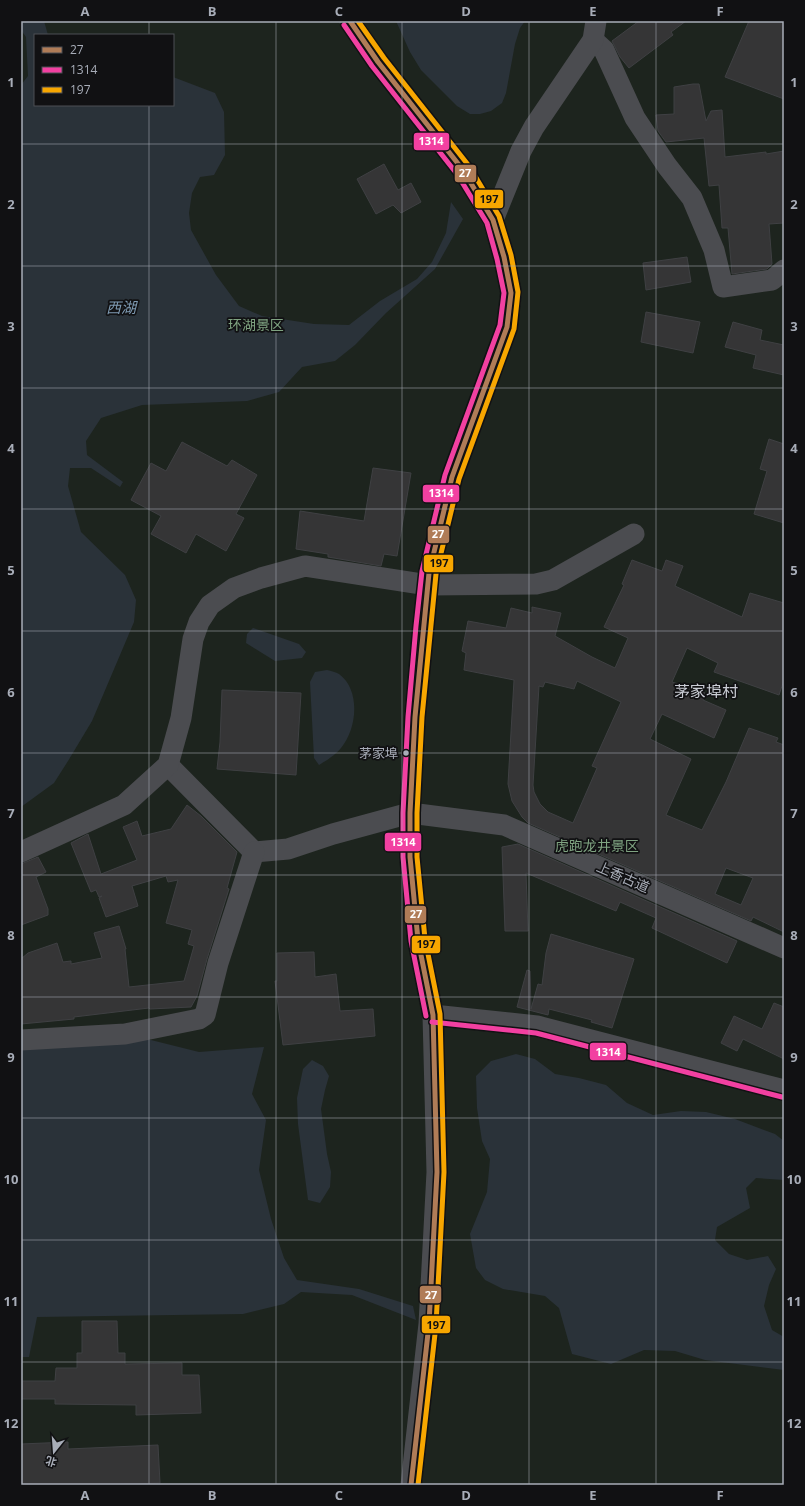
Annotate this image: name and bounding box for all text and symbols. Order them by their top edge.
text: A [81,2,90,20]
text: B [208,2,217,20]
text: C [335,2,343,20]
text: D [461,2,471,20]
text: E [589,2,597,20]
text: F [716,2,724,20]
legend [34,34,174,106]
text: 27 [70,41,84,58]
text: 1314 [70,61,98,78]
text: 1 [7,73,15,91]
text: 1 [790,73,798,91]
text: 197 [70,81,91,98]
line badge: 1314 [413,132,450,151]
text: 1314 [418,133,444,148]
line badge: 27 [454,164,477,183]
text: 27 [459,165,471,180]
line badge: 197 [474,189,504,209]
text: 197 [480,191,498,206]
text: 2 [7,195,15,213]
text: 2 [790,195,798,213]
water label: 西湖 [106,297,138,317]
park label: 环湖景区 [228,315,284,334]
text: 3 [7,317,15,335]
text: 3 [790,317,798,335]
text: 4 [7,439,15,457]
text: 4 [790,439,798,457]
line badge: 1314 [422,484,460,503]
text: 1314 [428,485,454,500]
line badge: 27 [427,525,450,544]
text: 27 [432,526,444,541]
line badge: 197 [423,554,454,573]
text: 197 [430,555,448,570]
text: 5 [7,561,15,579]
text: 5 [790,561,798,579]
district label: 茅家埠村 [674,680,738,702]
text: 6 [7,683,15,701]
text: 6 [790,683,798,701]
place label: 茅家埠 [359,744,398,762]
marker: 茅家埠 [401,748,411,758]
text: 7 [7,804,15,822]
text: 7 [790,804,798,822]
line badge: 1314 [384,832,422,852]
text: 1314 [390,834,416,849]
park label: 虎跑龙井景区 [555,836,639,855]
street label: 上香古道 [594,856,653,897]
line badge: 27 [404,905,427,924]
text: 27 [410,906,422,921]
text: 8 [7,926,15,944]
text: 8 [790,926,798,944]
line badge: 197 [411,935,441,954]
text: 197 [417,936,435,951]
line badge: 1314 [589,1042,627,1061]
text: 1314 [595,1044,621,1059]
text: 9 [7,1048,15,1066]
text: 9 [790,1048,798,1066]
text: 10 [4,1170,18,1188]
text: 10 [787,1170,801,1188]
line badge: 27 [419,1285,442,1304]
text: 27 [425,1287,437,1302]
text: 11 [4,1292,18,1310]
text: 11 [787,1292,801,1310]
line badge: 197 [421,1315,451,1334]
text: 197 [427,1317,445,1332]
text: 12 [4,1414,19,1432]
text: 12 [787,1414,802,1432]
north arrow [34,1432,74,1472]
text: 北 [43,1453,58,1471]
text: A [81,1486,90,1504]
text: B [208,1486,217,1504]
text: C [335,1486,343,1504]
text: D [461,1486,471,1504]
text: E [589,1486,597,1504]
text: F [716,1486,724,1504]

